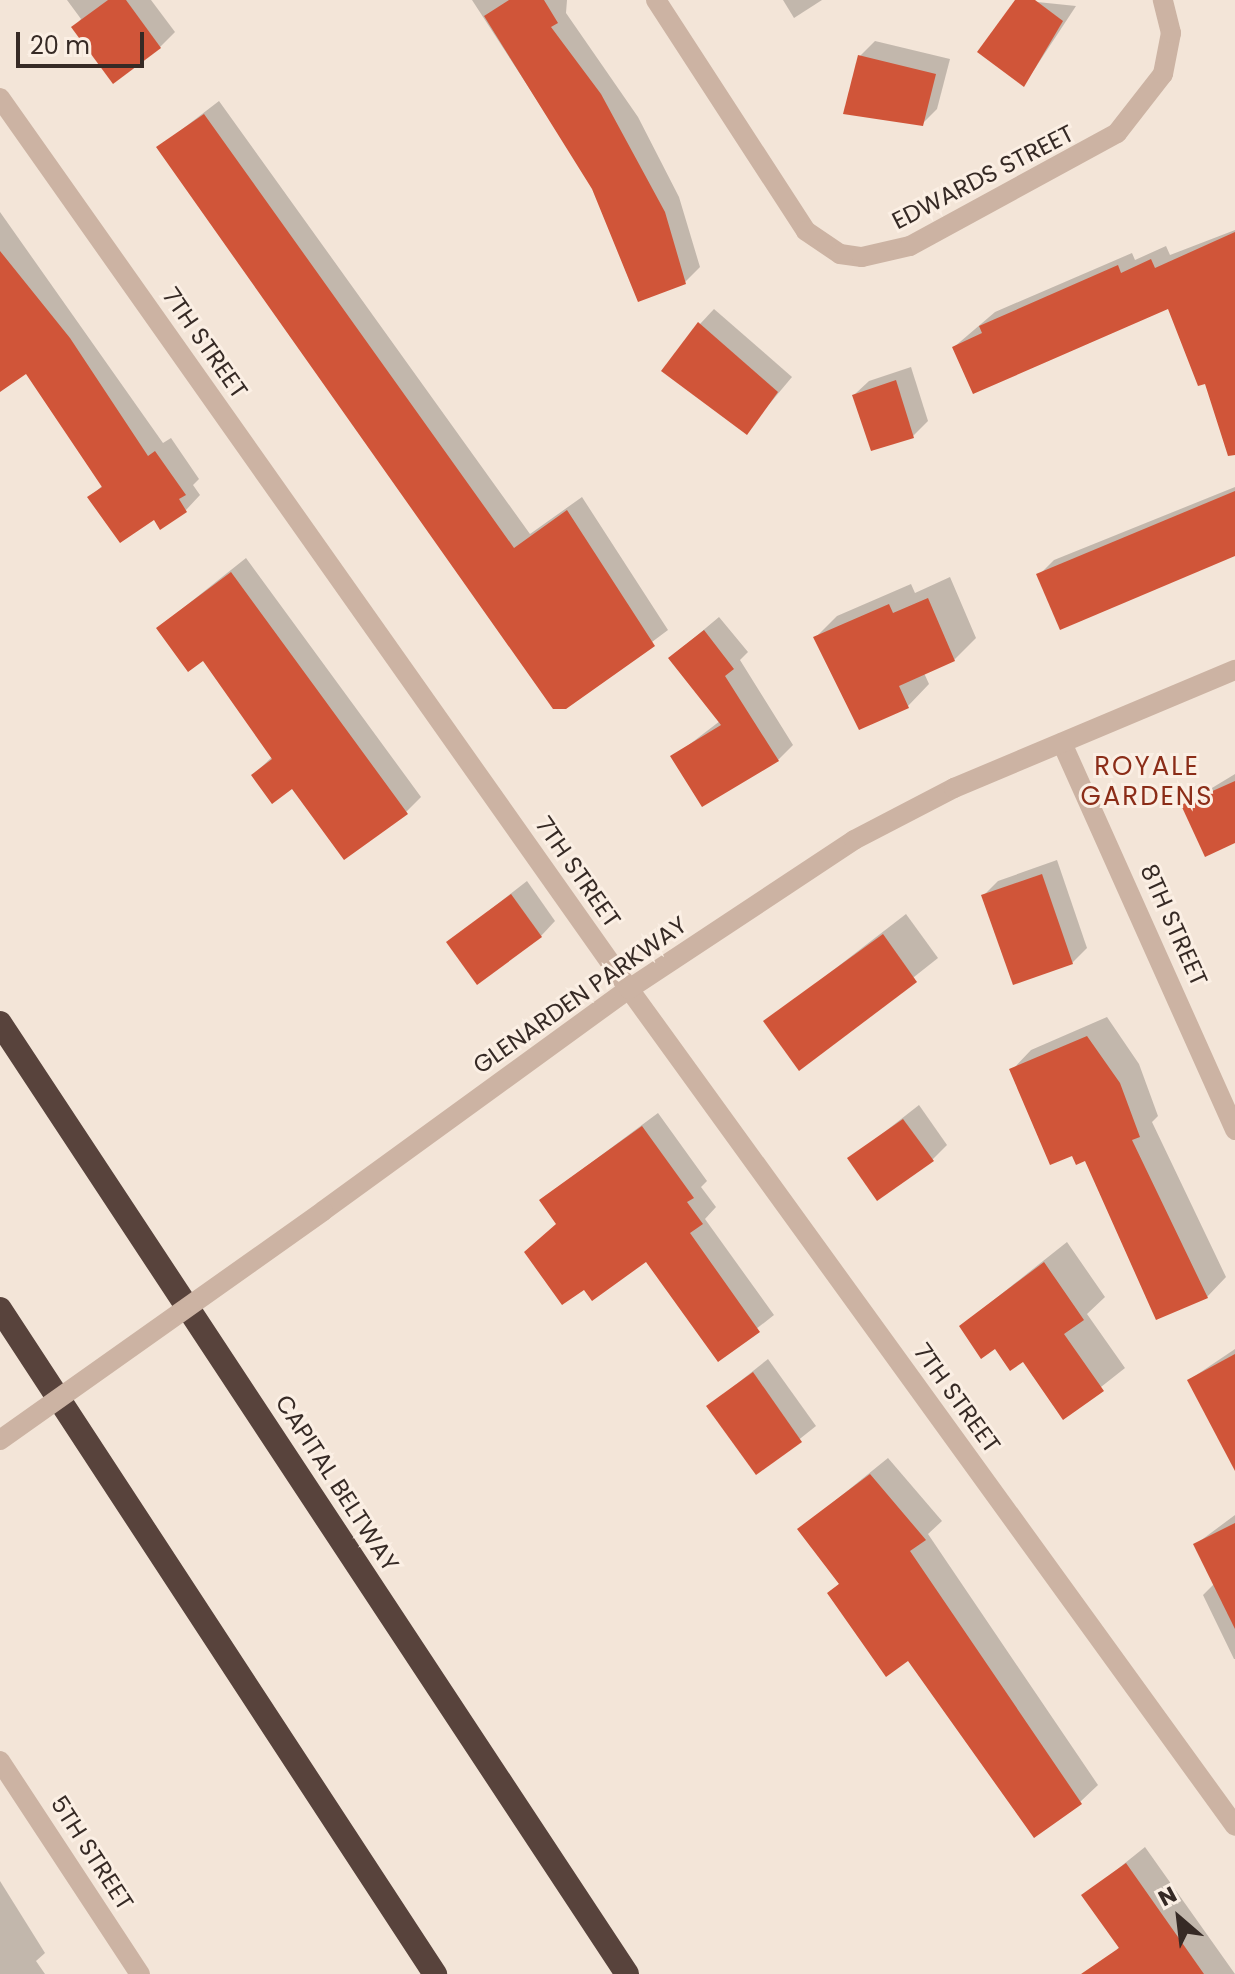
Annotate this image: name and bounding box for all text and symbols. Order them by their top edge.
scale bar [20,16,148,66]
text: 20 m [30,29,90,62]
street label: EDWARDS STREET [887,119,1079,235]
street label: 7TH STREET [156,282,254,404]
district label: ROYALE GARDENS [1081,751,1213,812]
street label: 7TH STREET [529,811,627,933]
street label: 8TH STREET [1134,860,1214,990]
street label: GLENARDEN PARKWAY [468,910,692,1080]
street label: 7TH STREET [908,1338,1006,1458]
street label: CAPITAL BELTWAY [269,1389,405,1577]
street label: 5TH STREET [44,1790,140,1916]
north arrow [1139,1878,1219,1958]
text: N [1153,1879,1182,1914]

